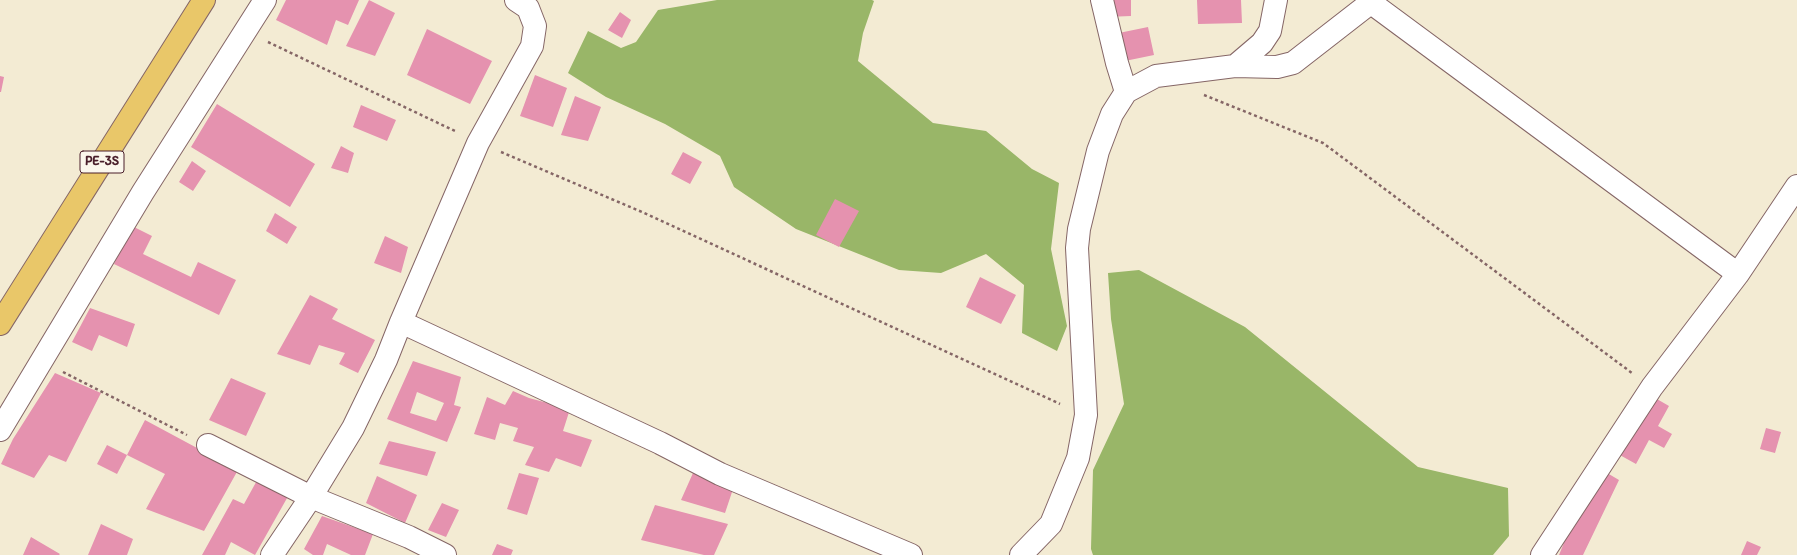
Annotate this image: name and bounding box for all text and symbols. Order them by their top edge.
road number: PE-3S [80,151,124,173]

